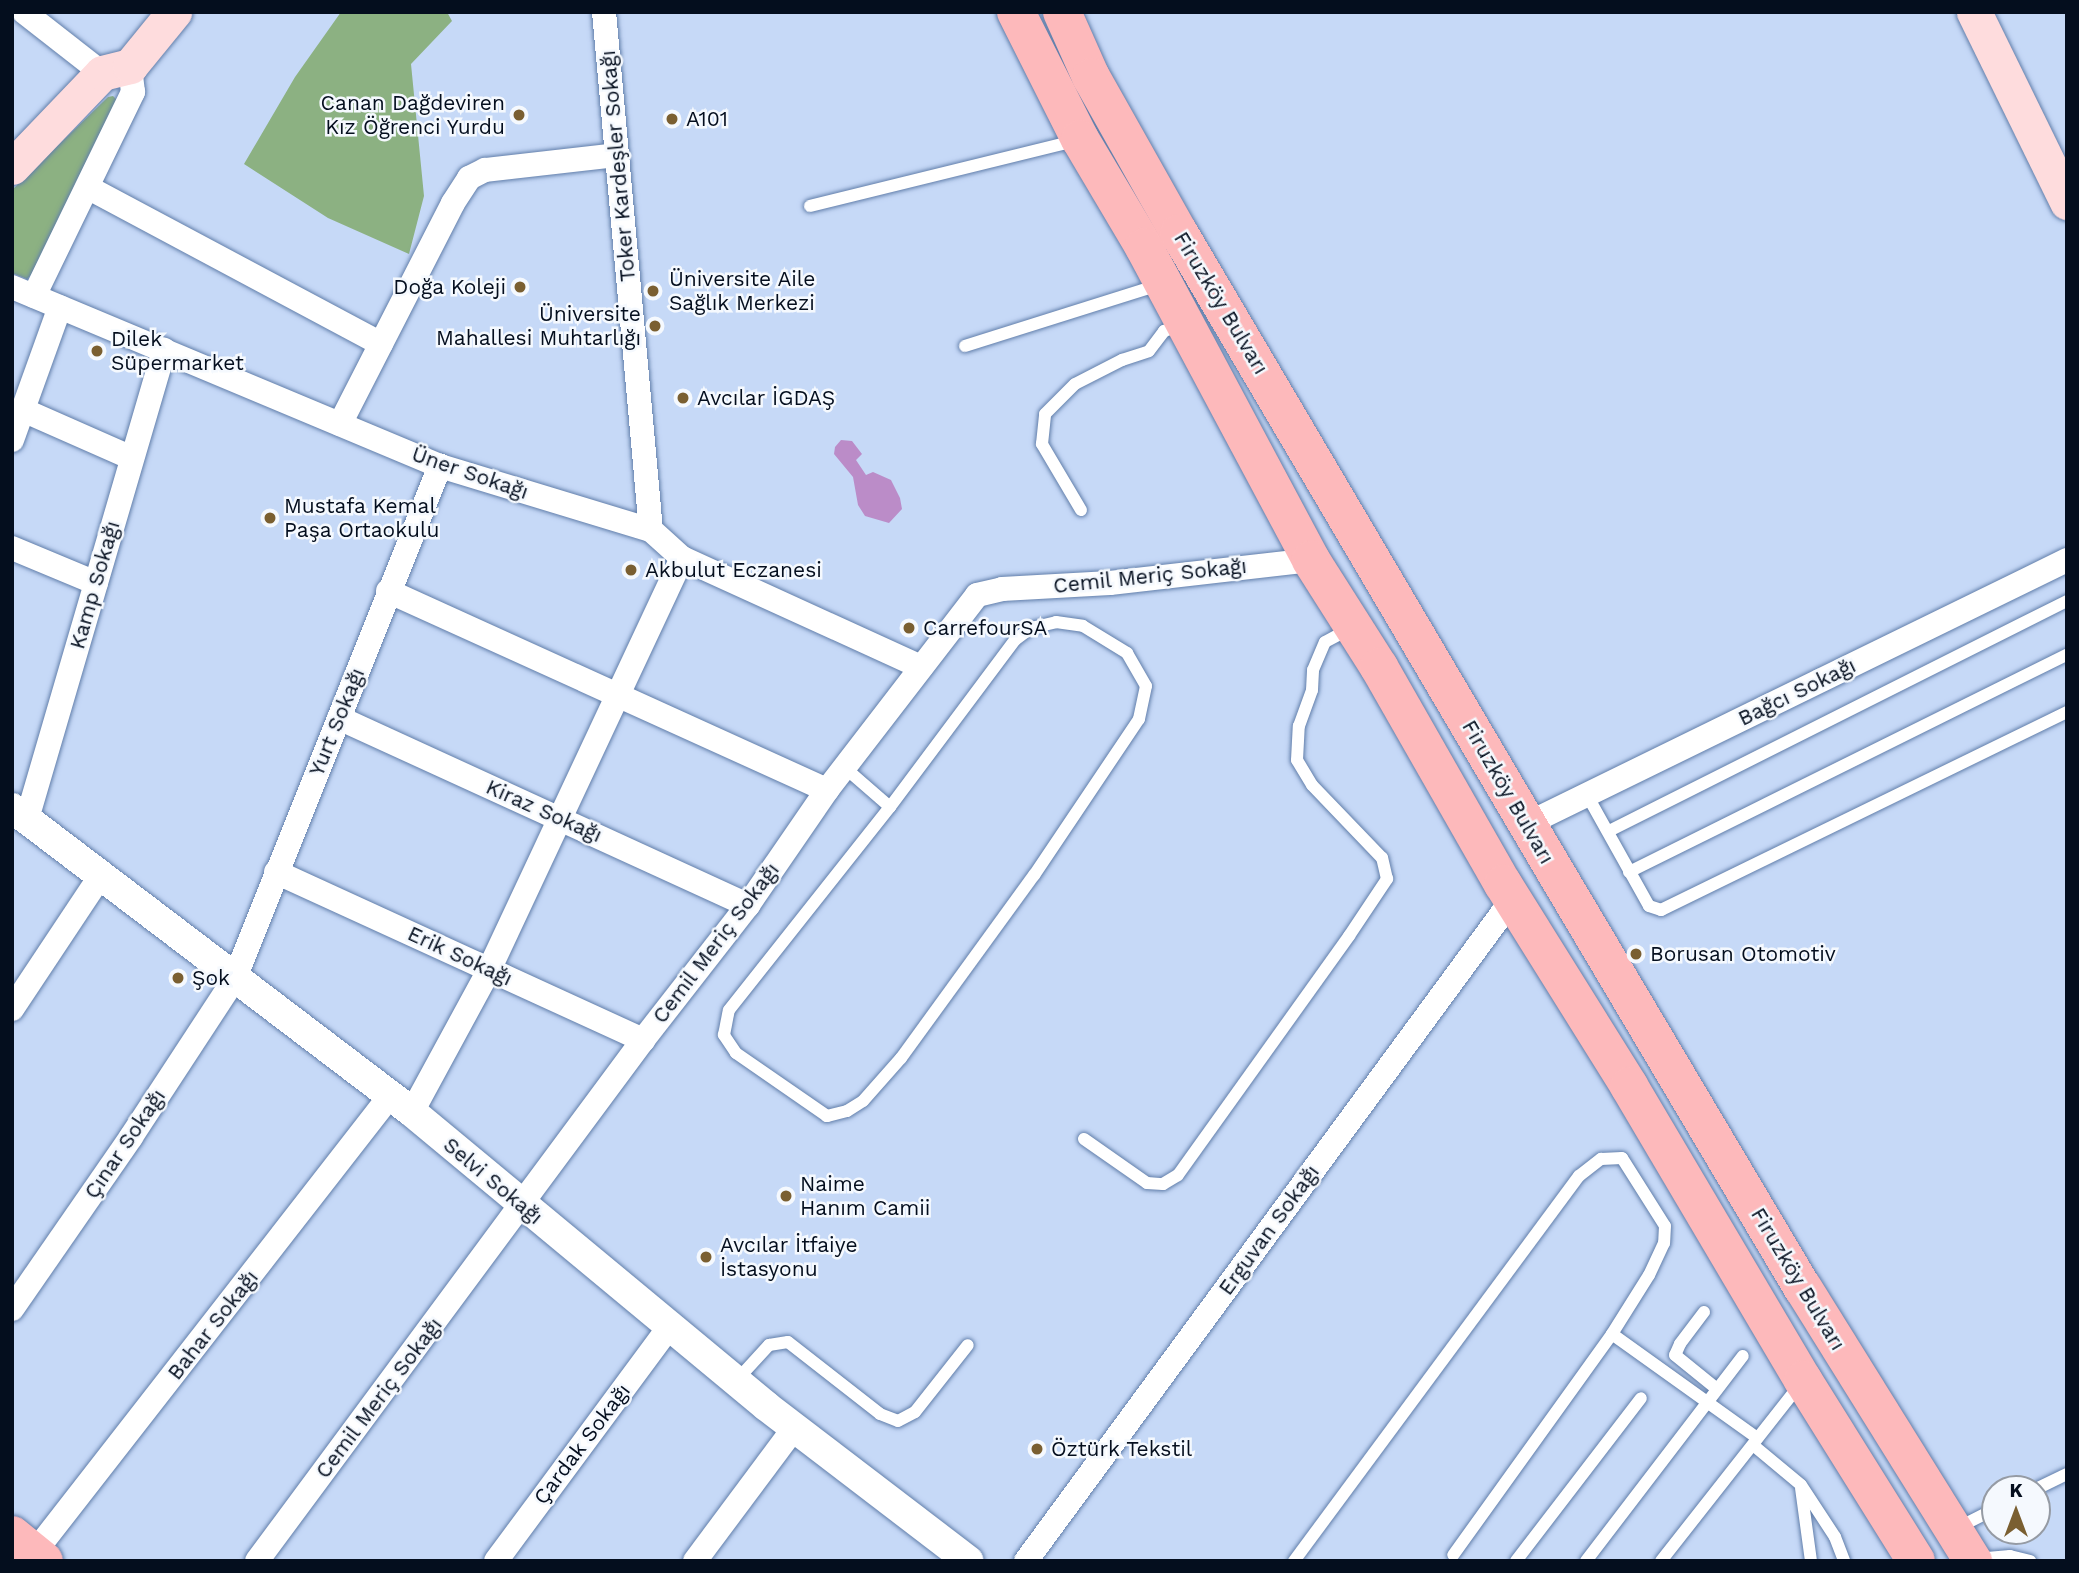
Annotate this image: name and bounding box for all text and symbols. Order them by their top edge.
street label: Toker Kardeşler Sokağı [595,49,641,283]
place label: Canan Dağdeviren Kız Öğrenci Yurdu [321,90,505,140]
place label: A101 [686,106,728,132]
marker: Canan Dağdeviren Kız Öğrenci Yurdu [511,107,527,123]
marker: A101 [664,111,680,127]
street label: Firuzköy Bulvarı [1168,227,1274,379]
place label: Üniversite Aile Sağlık Merkezi [669,266,816,316]
place label: Doğa Koleji [393,274,506,300]
marker: Doğa Koleji [512,279,528,295]
marker: Üniversite Aile Sağlık Merkezi [643,281,663,301]
place label: Üniversite Mahallesi Muhtarlığı [436,301,641,351]
marker: Üniversite Mahallesi Muhtarlığı [647,318,663,334]
place label: Dilek Süpermarket [111,326,244,376]
marker: Dilek Süpermarket [89,343,105,359]
place label: Avcılar İGDAŞ [697,385,836,411]
marker: Avcılar İGDAŞ [675,390,691,406]
street label: Üner Sokağı [408,441,532,505]
place label: Mustafa Kemal Paşa Ortaokulu [284,493,440,543]
marker: Mustafa Kemal Paşa Ortaokulu [262,510,278,526]
street label: Kamp Sokağı [65,518,125,652]
street label: Cemil Meriç Sokağı [1052,553,1248,599]
place label: Akbulut Eczanesi [645,557,822,583]
marker: Akbulut Eczanesi [623,562,639,578]
place label: CarrefourSA [923,615,1047,641]
marker: CarrefourSA [901,620,917,636]
street label: Bağcı Sokağı [1734,653,1860,731]
street label: Yurt Sokağı [304,664,370,780]
street label: Firuzköy Bulvarı [1457,715,1559,869]
street label: Kiraz Sokağı [482,774,606,848]
street label: Cemil Meriç Sokağı [647,858,785,1028]
street label: Erik Sokağı [403,921,517,991]
place label: Borusan Otomotiv [1650,941,1836,967]
marker: Borusan Otomotiv [1628,946,1644,962]
place label: Şok [192,965,230,991]
marker: Şok [170,970,186,986]
street label: Çınar Sokağı [79,1084,171,1204]
street label: Selvi Sokağı [438,1132,548,1230]
street label: Erguvan Sokağı [1213,1160,1325,1300]
place label: Naime Hanım Camii [800,1171,930,1221]
marker: Naime Hanım Camii [778,1188,794,1204]
street label: Firuzköy Bulvarı [1745,1203,1851,1355]
place label: Avcılar İtfaiye İstasyonu [720,1232,858,1282]
marker: Avcılar İtfaiye İstasyonu [698,1249,714,1265]
street label: Bahar Sokağı [162,1265,264,1385]
street label: Cemil Meriç Sokağı [310,1313,448,1483]
street label: Çardak Sokağı [528,1378,636,1510]
place label: Öztürk Tekstil [1051,1436,1193,1462]
marker: Öztürk Tekstil [1029,1441,1045,1457]
north arrow [1981,1475,2051,1545]
text: K [2009,1479,2023,1502]

